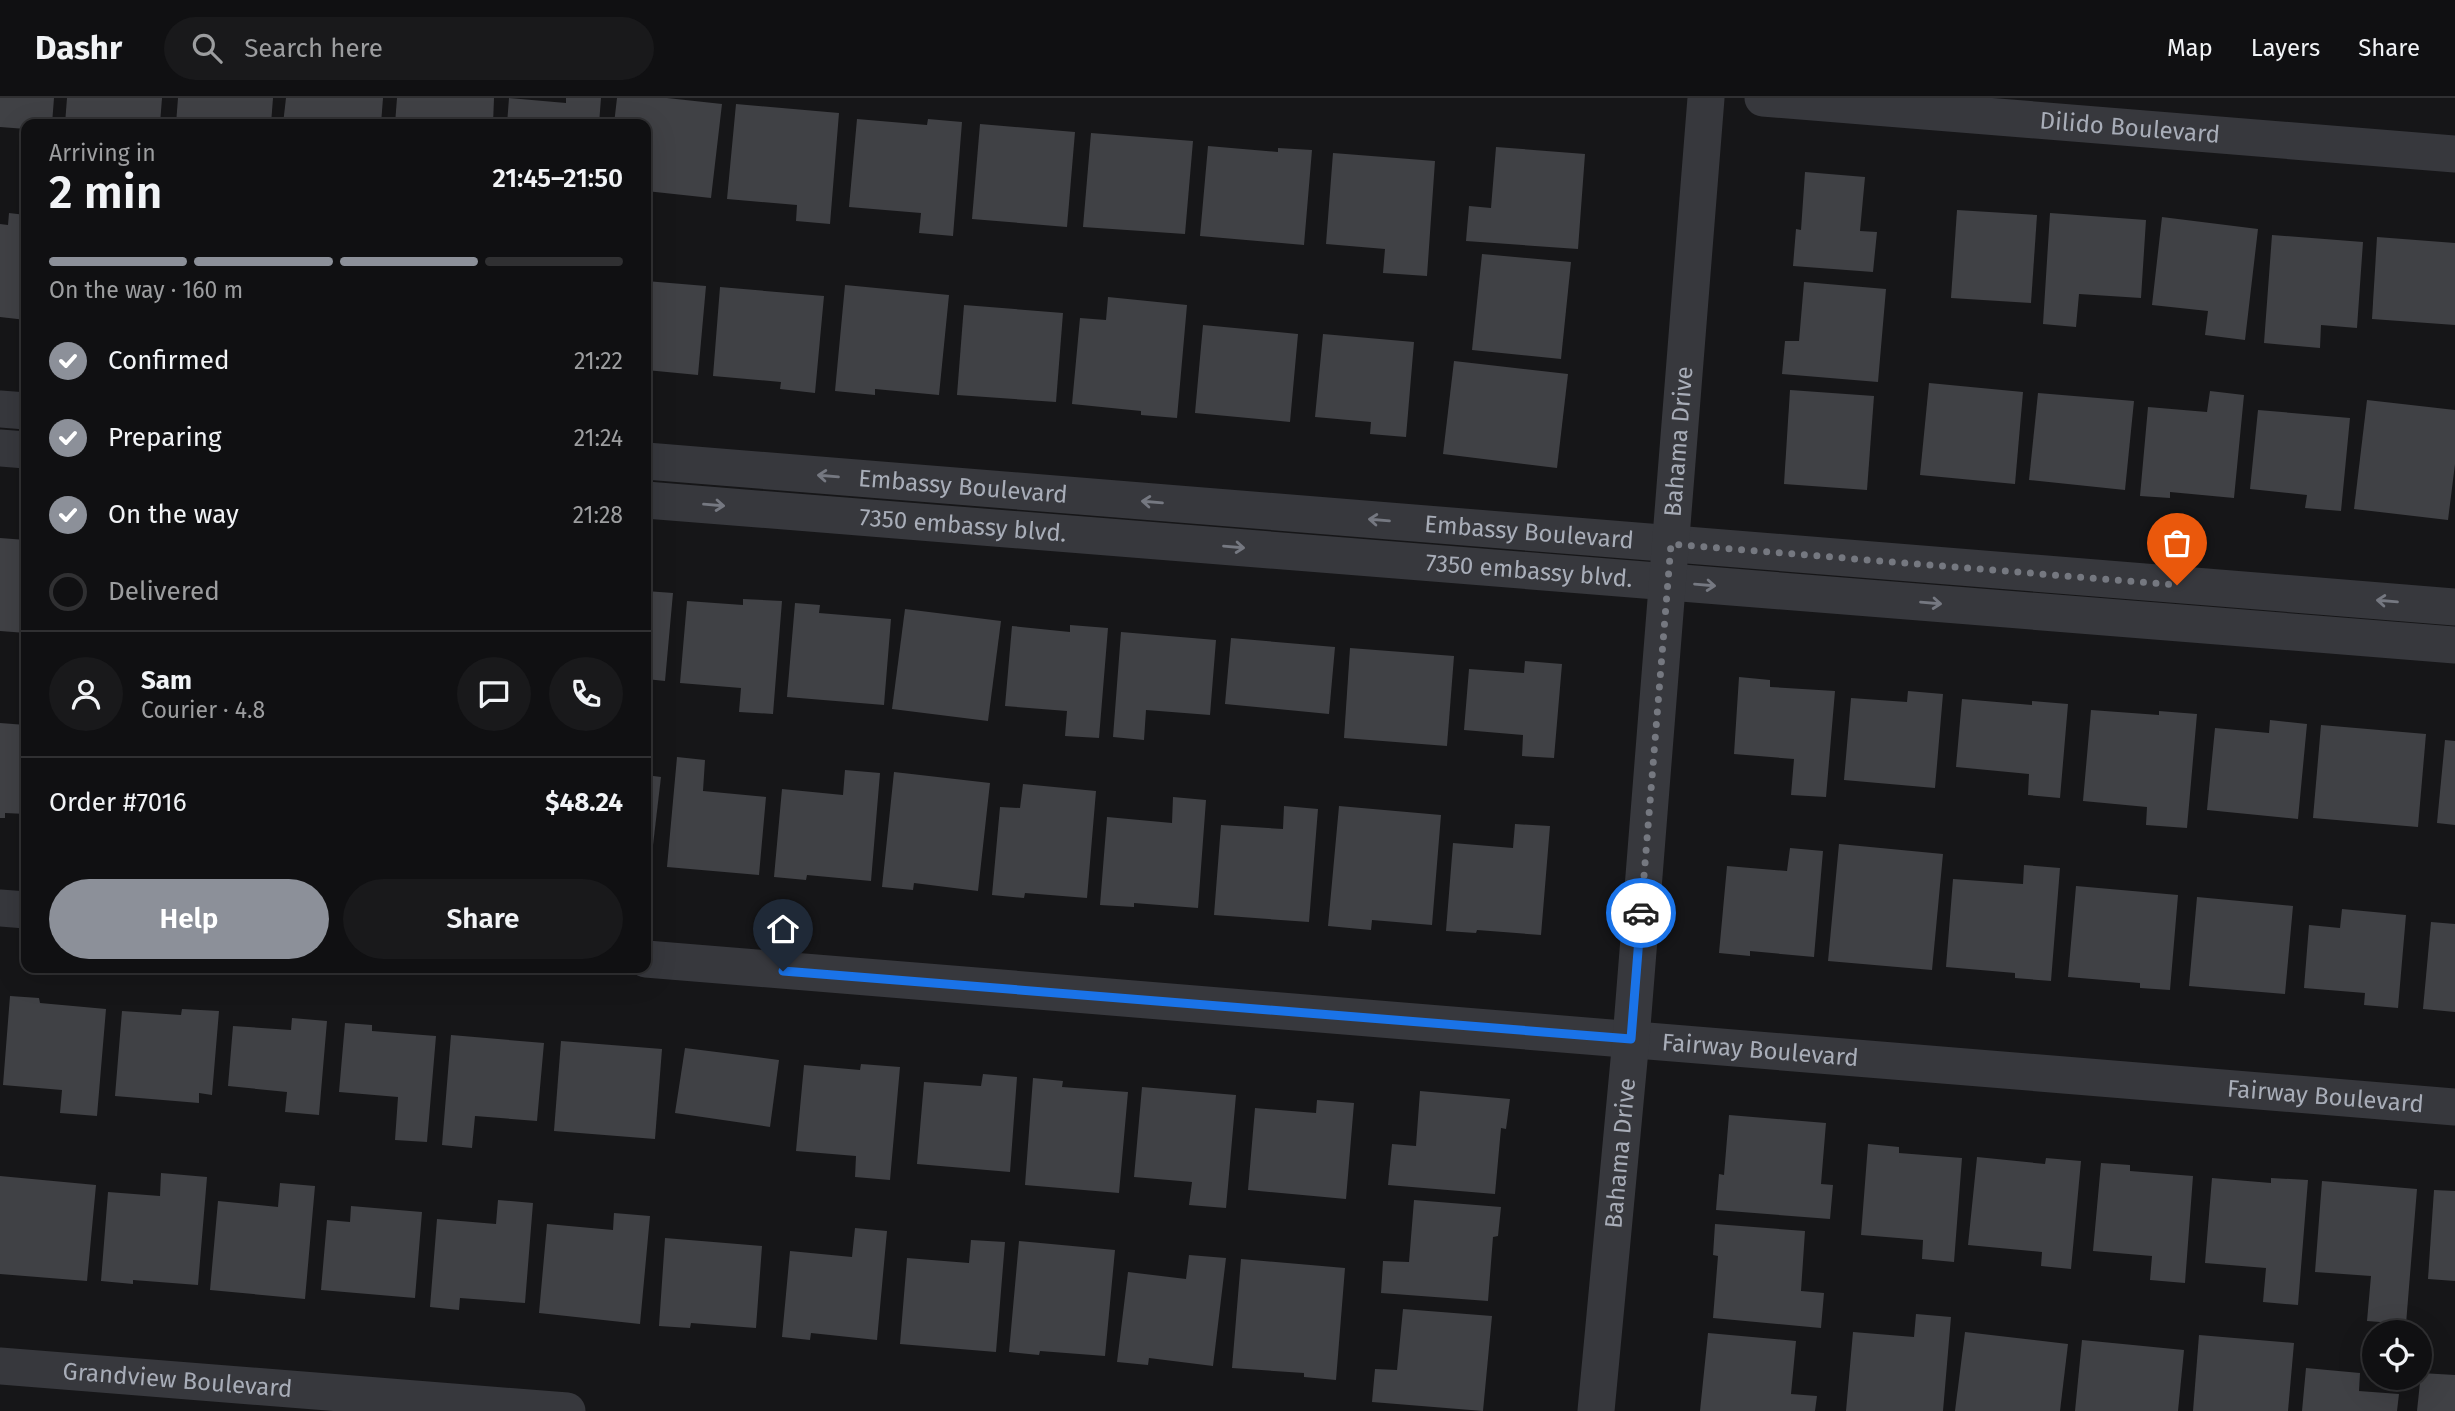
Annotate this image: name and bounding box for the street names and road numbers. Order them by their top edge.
street label: Dilido Boulevard [2039,106,2221,149]
street label: Bahama Drive [1659,365,1699,518]
street label: Embassy Boulevard [857,464,1069,509]
street label: 7350 embassy blvd. [858,503,1068,548]
street label: Embassy Boulevard [1423,510,1635,555]
street label: 7350 embassy blvd. [1425,549,1634,593]
street label: Fairway Boulevard [1661,1028,1860,1072]
street label: Fairway Boulevard [2226,1074,2425,1118]
street label: Bahama Drive [1599,1077,1641,1230]
street label: Grandview Boulevard [62,1357,293,1403]

